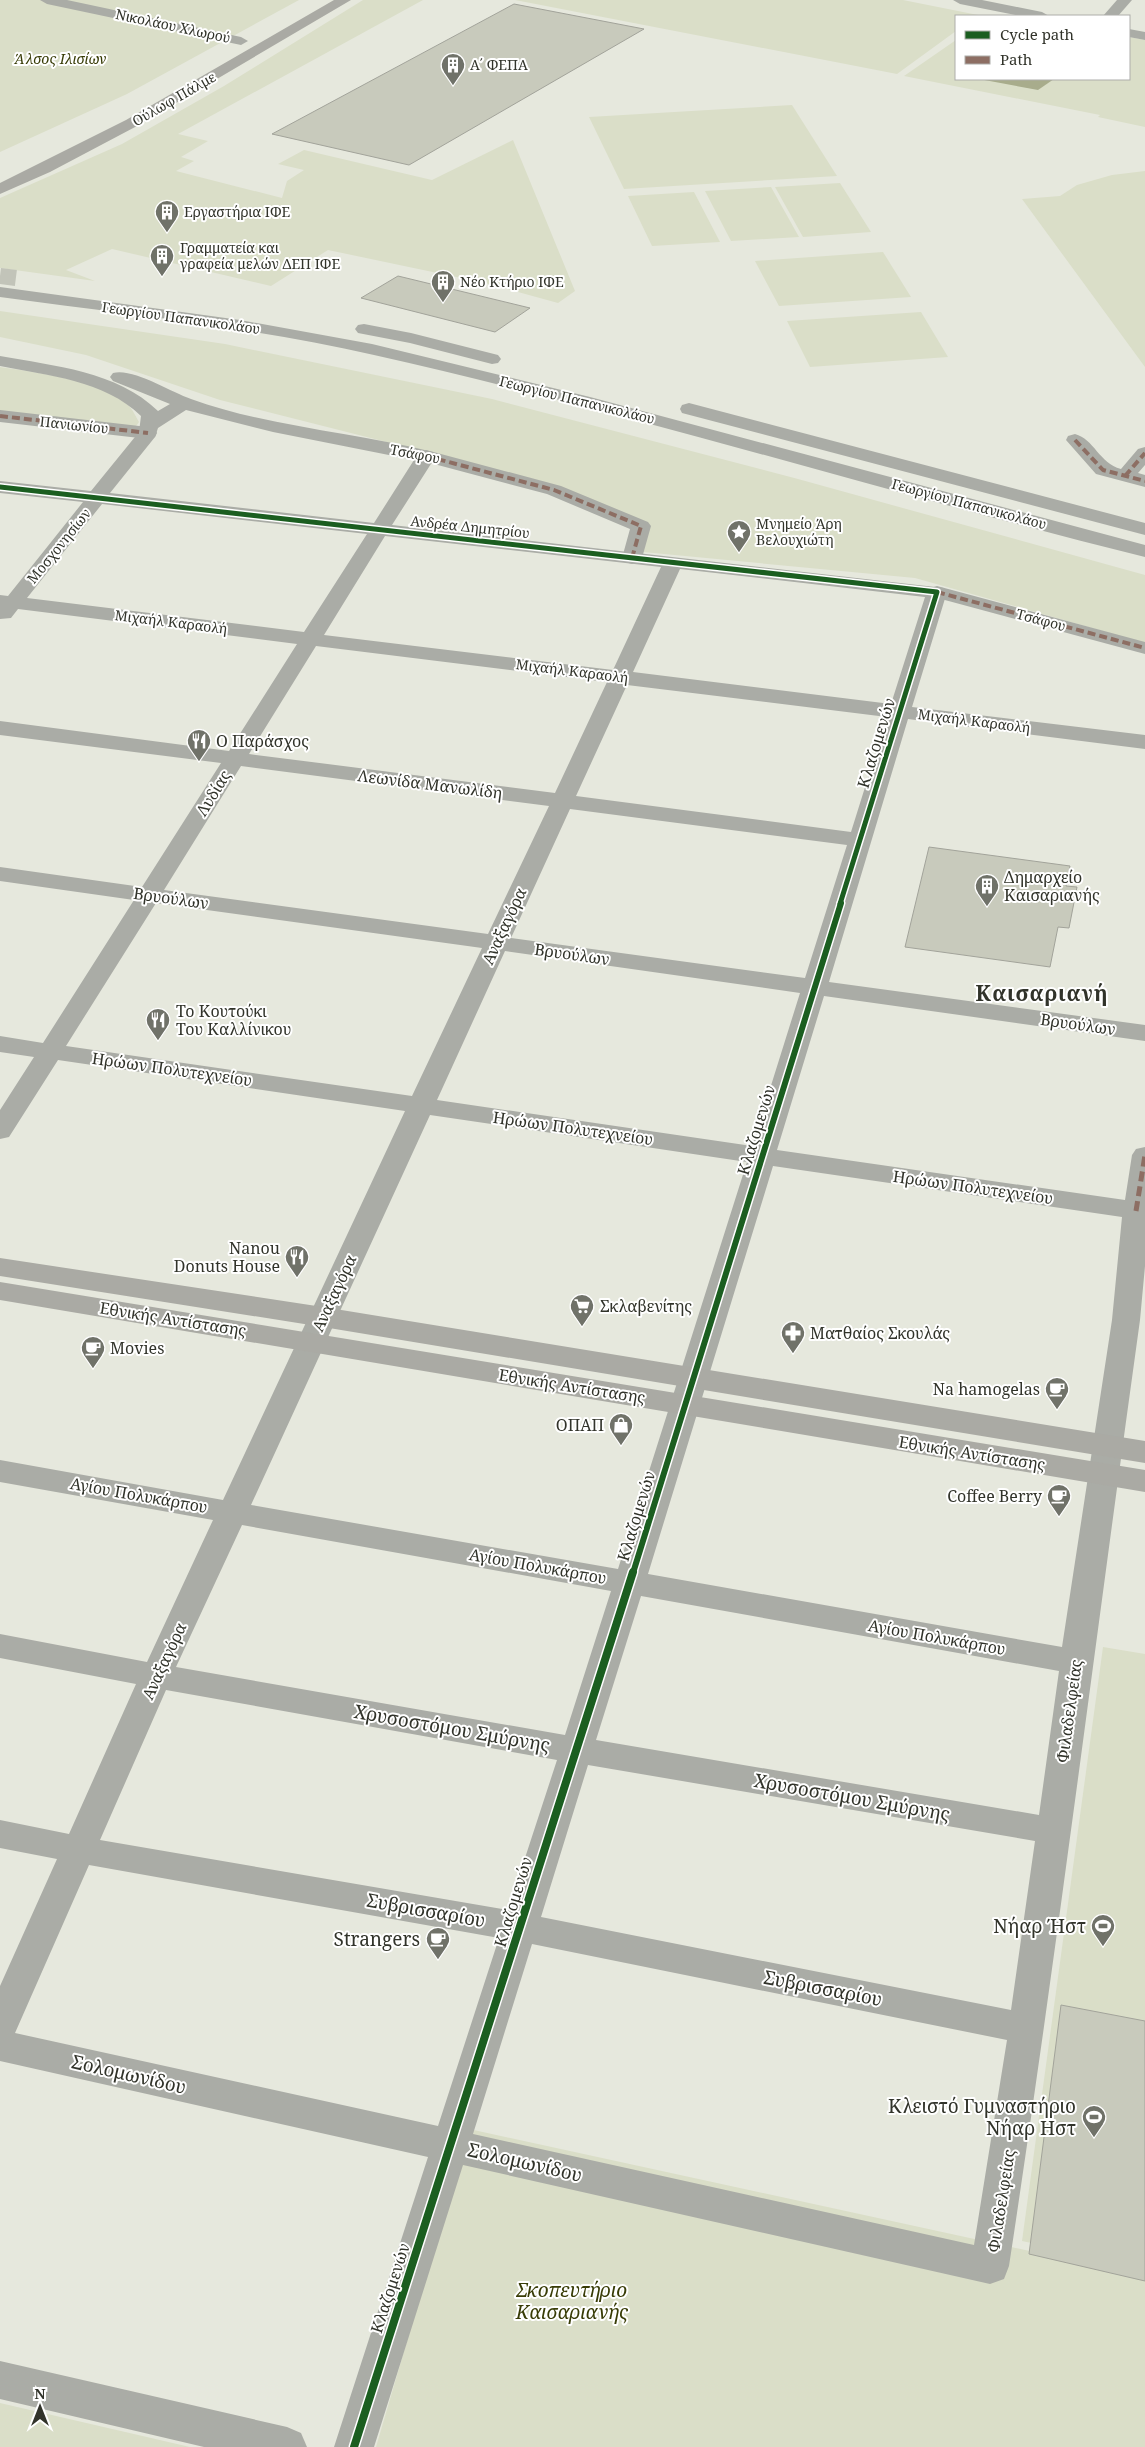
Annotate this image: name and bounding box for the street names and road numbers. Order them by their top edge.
street label: Νικολάου Χλωρού [114,4,232,47]
street label: Ούλωφ Πάλμε [128,67,219,130]
street label: Γεωργίου Παπανικολάου [101,297,261,338]
street label: Γεωργίου Παπανικολάου [497,371,657,428]
street label: Πανιωνίου [39,411,109,438]
street label: Τσάφου [388,439,442,468]
street label: Γεωργίου Παπανικολάου [890,474,1049,533]
street label: Μοσχονησίων [22,504,95,587]
street label: Ανδρέα Δημητρίου [410,511,531,542]
street label: Τσάφου [1014,604,1068,635]
street label: Μιχαήλ Καραολή [114,605,228,638]
street label: Μιχαήλ Καραολή [515,654,629,687]
street label: Κλαζομενών [852,695,900,791]
street label: Μιχαήλ Καραολή [917,704,1031,737]
street label: Λεωνίδα Μανωλίδη [356,764,504,804]
street label: Λυδίας [190,766,236,820]
street label: Βρυούλων [132,882,210,914]
street label: Αναξαγόρα [477,884,531,968]
street label: Βρυούλων [533,938,611,970]
street label: Βρυούλων [1039,1008,1117,1040]
street label: Ηρώων Πολυτεχνείου [91,1047,253,1091]
street label: Κλαζομενών [732,1082,780,1178]
street label: Ηρώων Πολυτεχνείου [492,1106,654,1150]
street label: Ηρώων Πολυτεχνείου [892,1165,1054,1209]
street label: Αναξαγόρα [307,1251,361,1335]
street label: Εθνικής Αντίστασης [98,1297,248,1341]
street label: Εθνικής Αντίστασης [497,1364,647,1408]
street label: Εθνικής Αντίστασης [897,1431,1047,1475]
street label: Κλαζομενών [612,1468,660,1564]
street label: Αγίου Πολυκάρπου [69,1472,209,1518]
street label: Αγίου Πολυκάρπου [468,1543,608,1589]
street label: Αγίου Πολυκάρπου [867,1614,1007,1660]
street label: Αναξαγόρα [137,1619,191,1703]
street label: Φιλαδελφείας [1051,1658,1087,1764]
street label: Χρυσοστόμου Σμύρνης [352,1698,552,1758]
street label: Χρυσοστόμου Σμύρνης [752,1767,952,1827]
street label: Κλαζομενών [489,1854,537,1950]
street label: Συβρισσαρίου [365,1887,487,1933]
street label: Συβρισσαρίου [762,1964,884,2012]
street label: Σολομωνίδου [69,2048,189,2100]
street label: Σολομωνίδου [465,2136,585,2188]
street label: Φιλαδελφείας [982,2148,1020,2254]
street label: Κλαζομενών [365,2240,415,2336]

